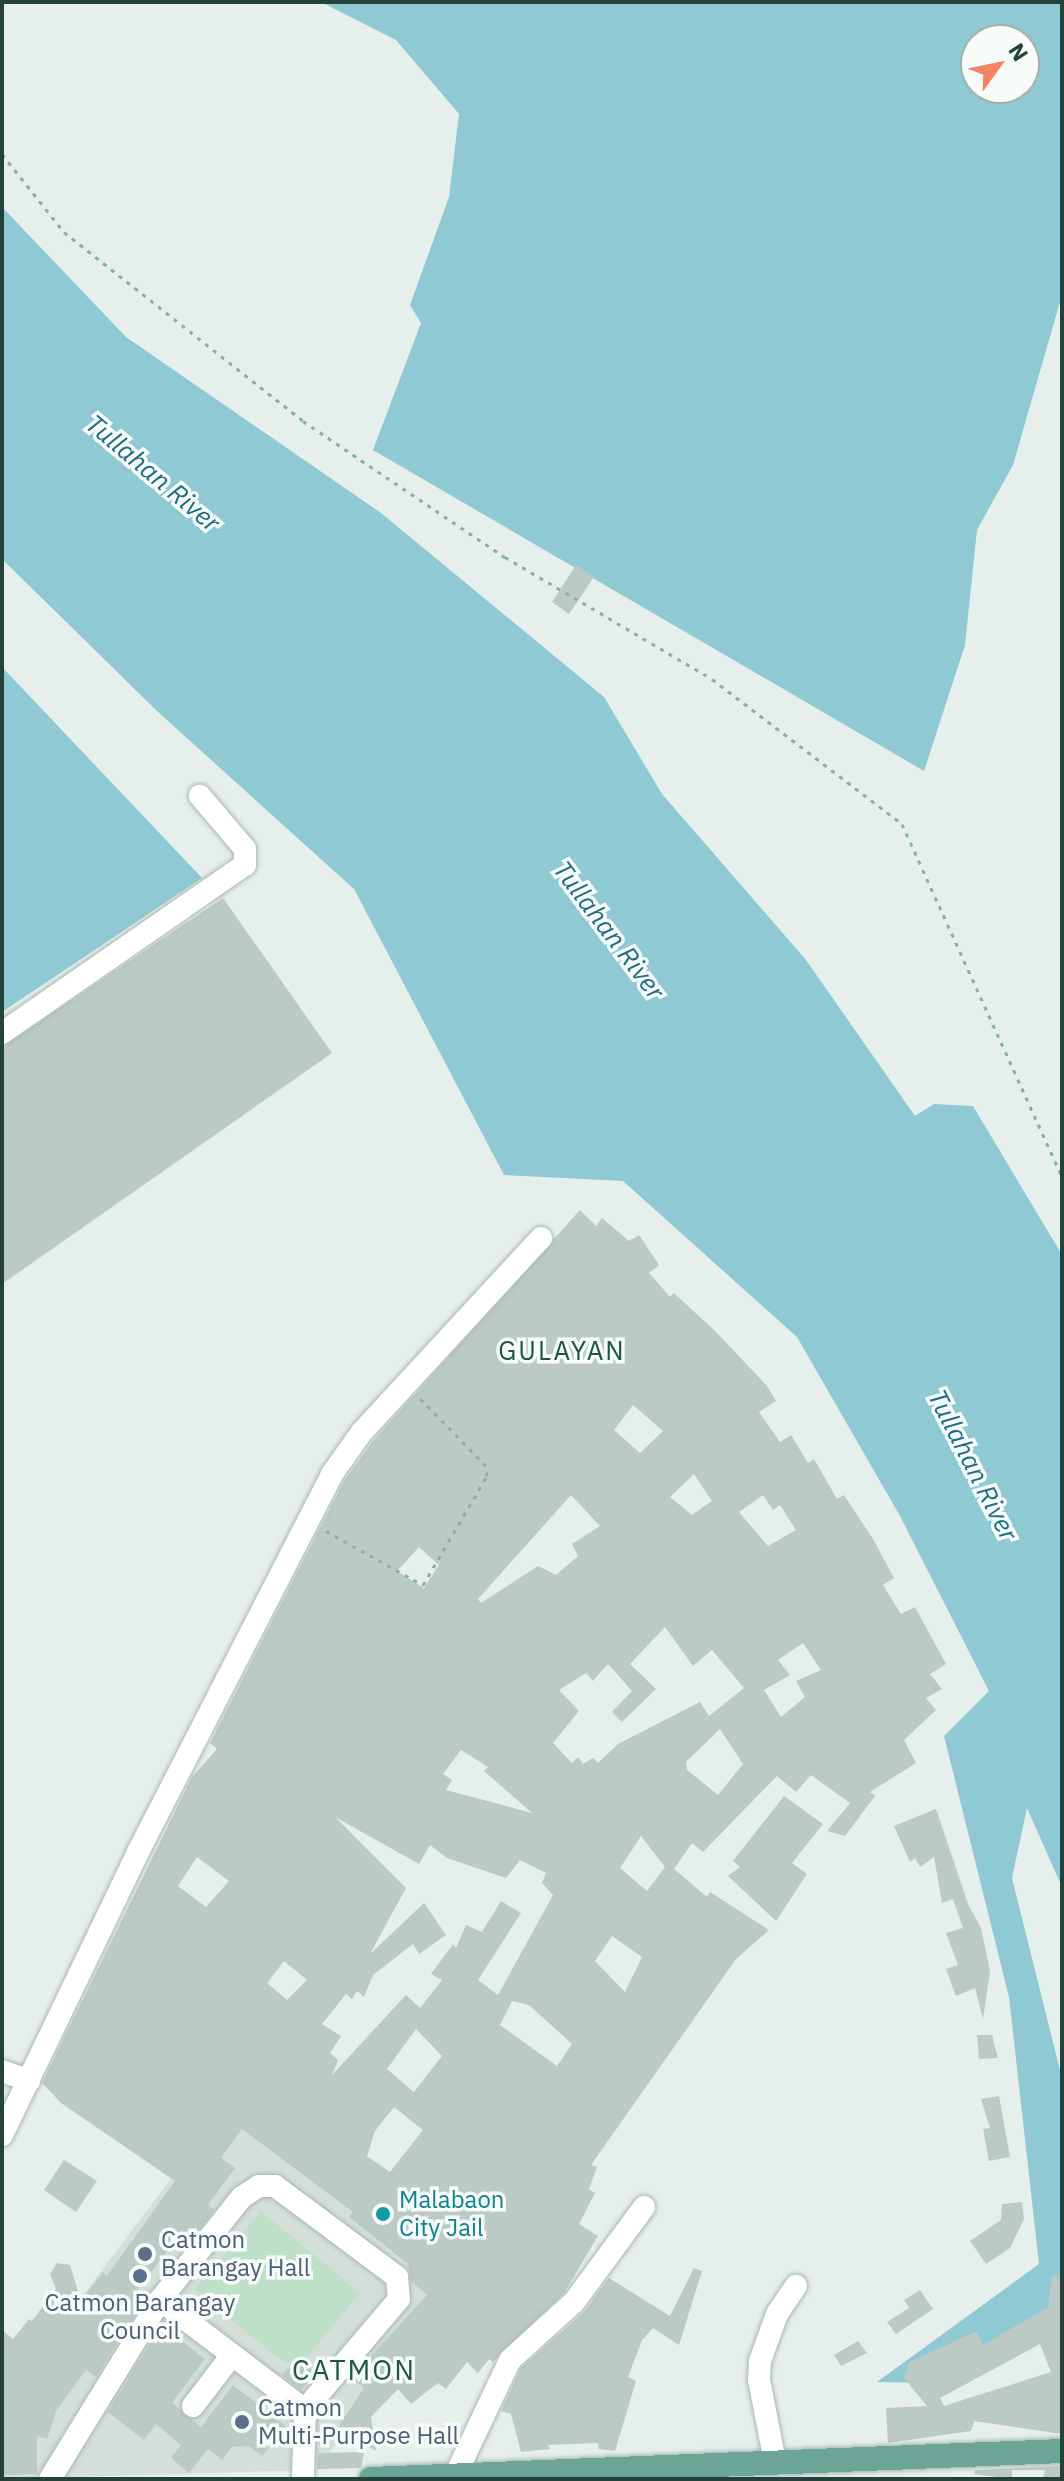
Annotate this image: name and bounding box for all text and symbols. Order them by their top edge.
north arrow [960,24,1040,104]
text: N [1002,37,1035,66]
water label: Tullahan River [80,408,226,538]
water label: Tullahan River [547,855,671,1005]
district label: GULAYAN [498,1335,626,1367]
water label: Tullahan River [922,1384,1024,1546]
place label: Malabaon City Jail [399,2186,504,2242]
marker: Malabaon City Jail [374,2205,392,2223]
place label: Catmon Barangay Hall [161,2226,310,2282]
marker: Catmon Barangay Hall [136,2245,154,2263]
marker: Catmon Barangay Council [131,2267,149,2285]
place label: Catmon Barangay Council [45,2289,235,2345]
district label: CATMON [292,2353,416,2387]
place label: Catmon Multi-Purpose Hall [258,2394,459,2450]
marker: Catmon Multi-Purpose Hall [233,2413,251,2431]

